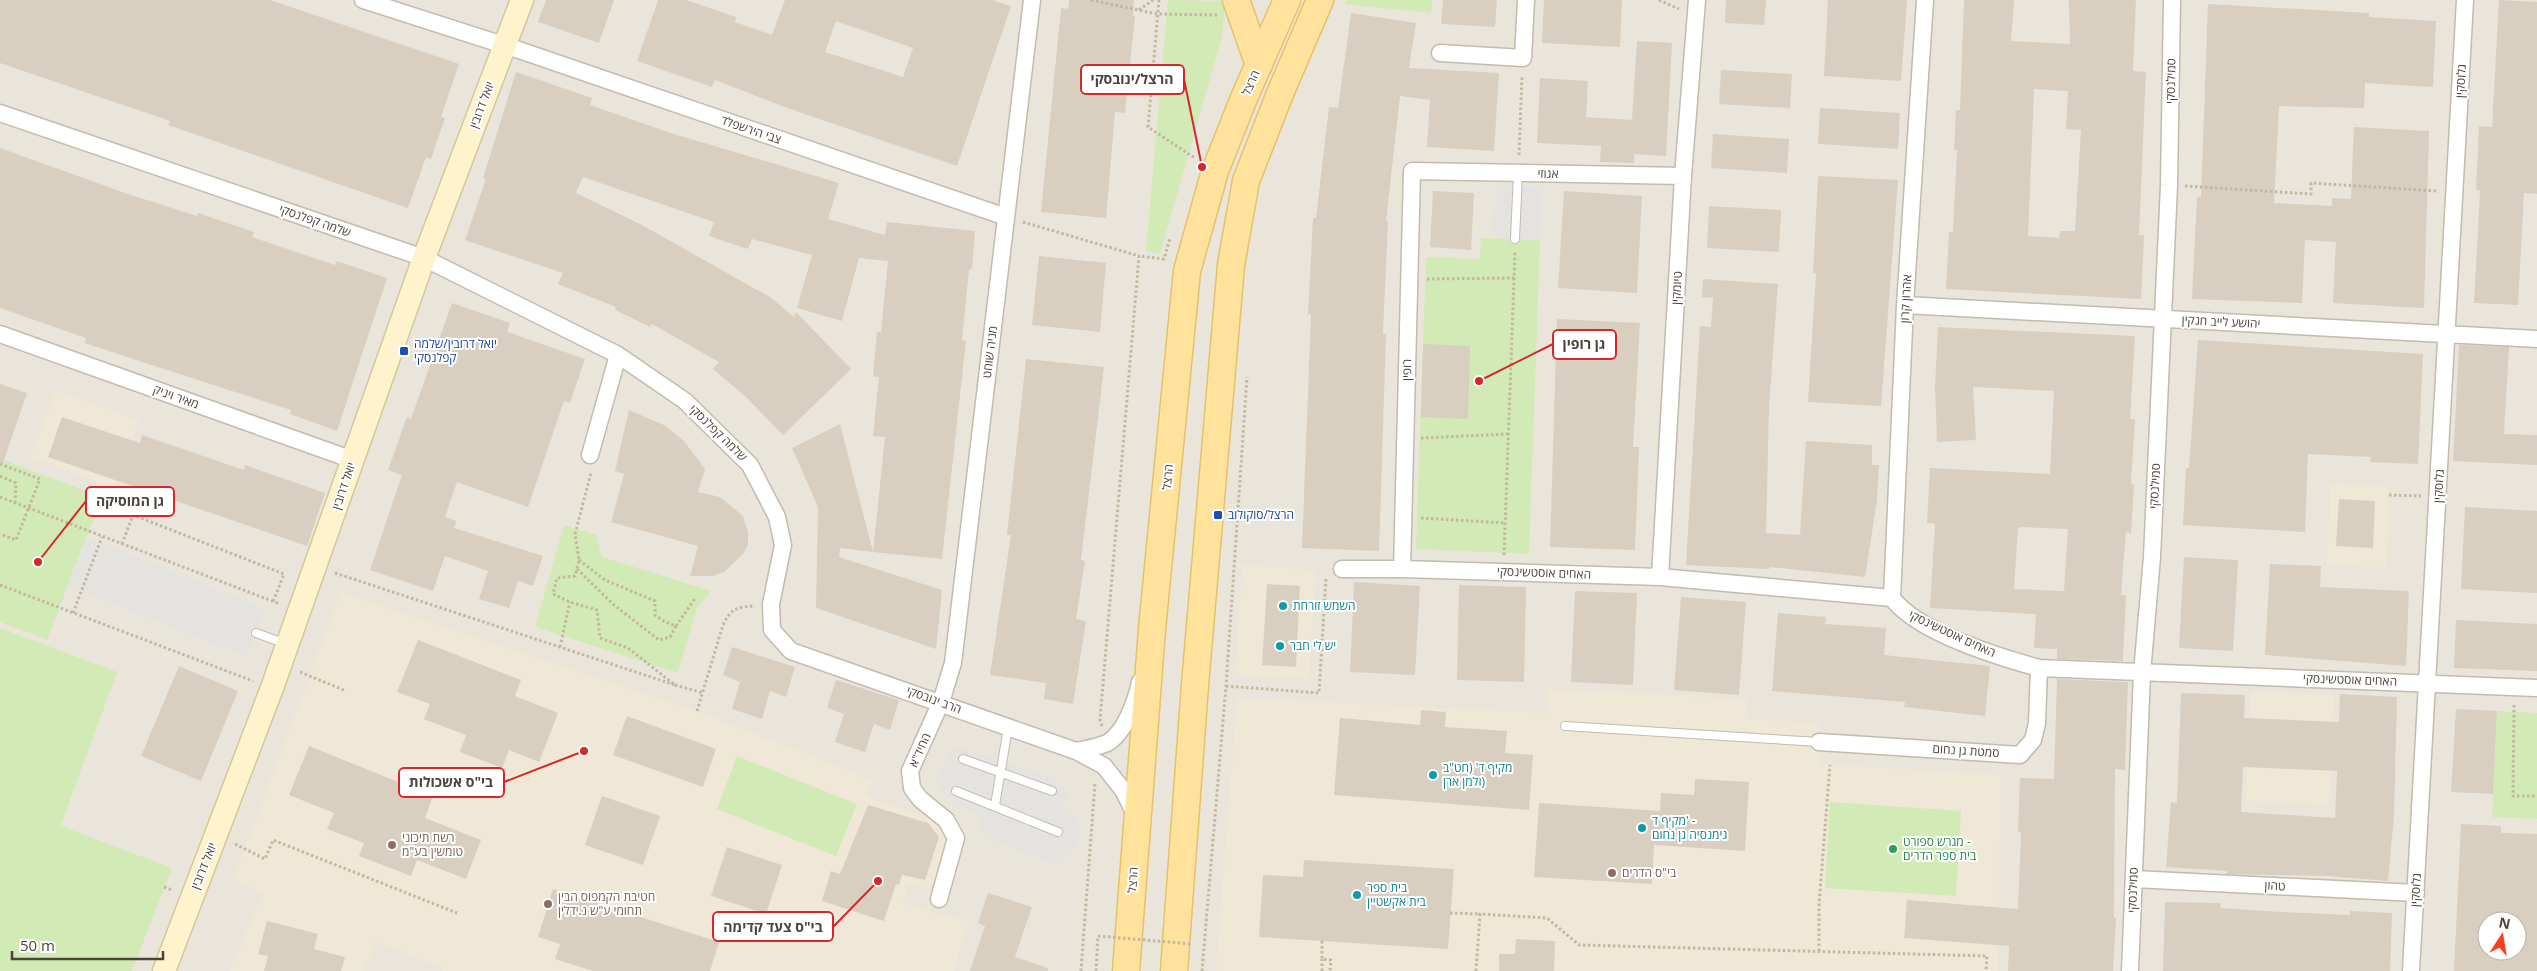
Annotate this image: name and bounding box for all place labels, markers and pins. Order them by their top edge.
callout: הרצל/ינובסקי [1081,65,1184,94]
callout: גן רופין [1553,330,1616,359]
place label: יואל דרובין/שלמה קפלנסקי [414,335,497,366]
marker: יואל דרובין/שלמה קפלנסקי [398,345,410,357]
callout: גן המוסיקה [86,487,174,516]
place label: הרצל/סוקולוב [1228,506,1294,523]
marker: הרצל/סוקולוב [1212,509,1224,521]
place label: השמש זורחת [1293,597,1355,614]
marker: השמש זורחת [1277,600,1289,612]
place label: יש לי חבר [1290,637,1336,654]
marker: יש לי חבר [1274,640,1286,652]
place label: מקיף ד' (חט"ב זלמן ארן) [1443,759,1512,790]
callout: בי"ס אשכולות [399,768,504,797]
marker: מקיף ד' (חט"ב זלמן ארן) [1427,769,1439,781]
place label: מקיף ד' - גימנסיה גן נחום [1652,812,1727,843]
marker: מקיף ד' - גימנסיה גן נחום [1636,822,1648,834]
place label: רשת תיכוני טומשין בע"מ [402,829,463,860]
place label: מגרש ספורט - בית ספר הדרים [1903,833,1977,864]
marker: רשת תיכוני טומשין בע"מ [386,839,398,851]
marker: מגרש ספורט - בית ספר הדרים [1887,843,1899,855]
place label: בי"ס הדרים [1622,864,1677,881]
marker: בי"ס הדרים [1606,867,1618,879]
place label: בית ספר בית אקשטיין [1367,879,1427,910]
place label: חטיבת הקמפוס הבין תחומי ע"ש נ.ידלין [558,888,655,919]
marker: בית ספר בית אקשטיין [1351,889,1363,901]
marker: חטיבת הקמפוס הבין תחומי ע"ש נ.ידלין [542,898,554,910]
callout: בי"ס צעד קדימה [713,912,833,941]

